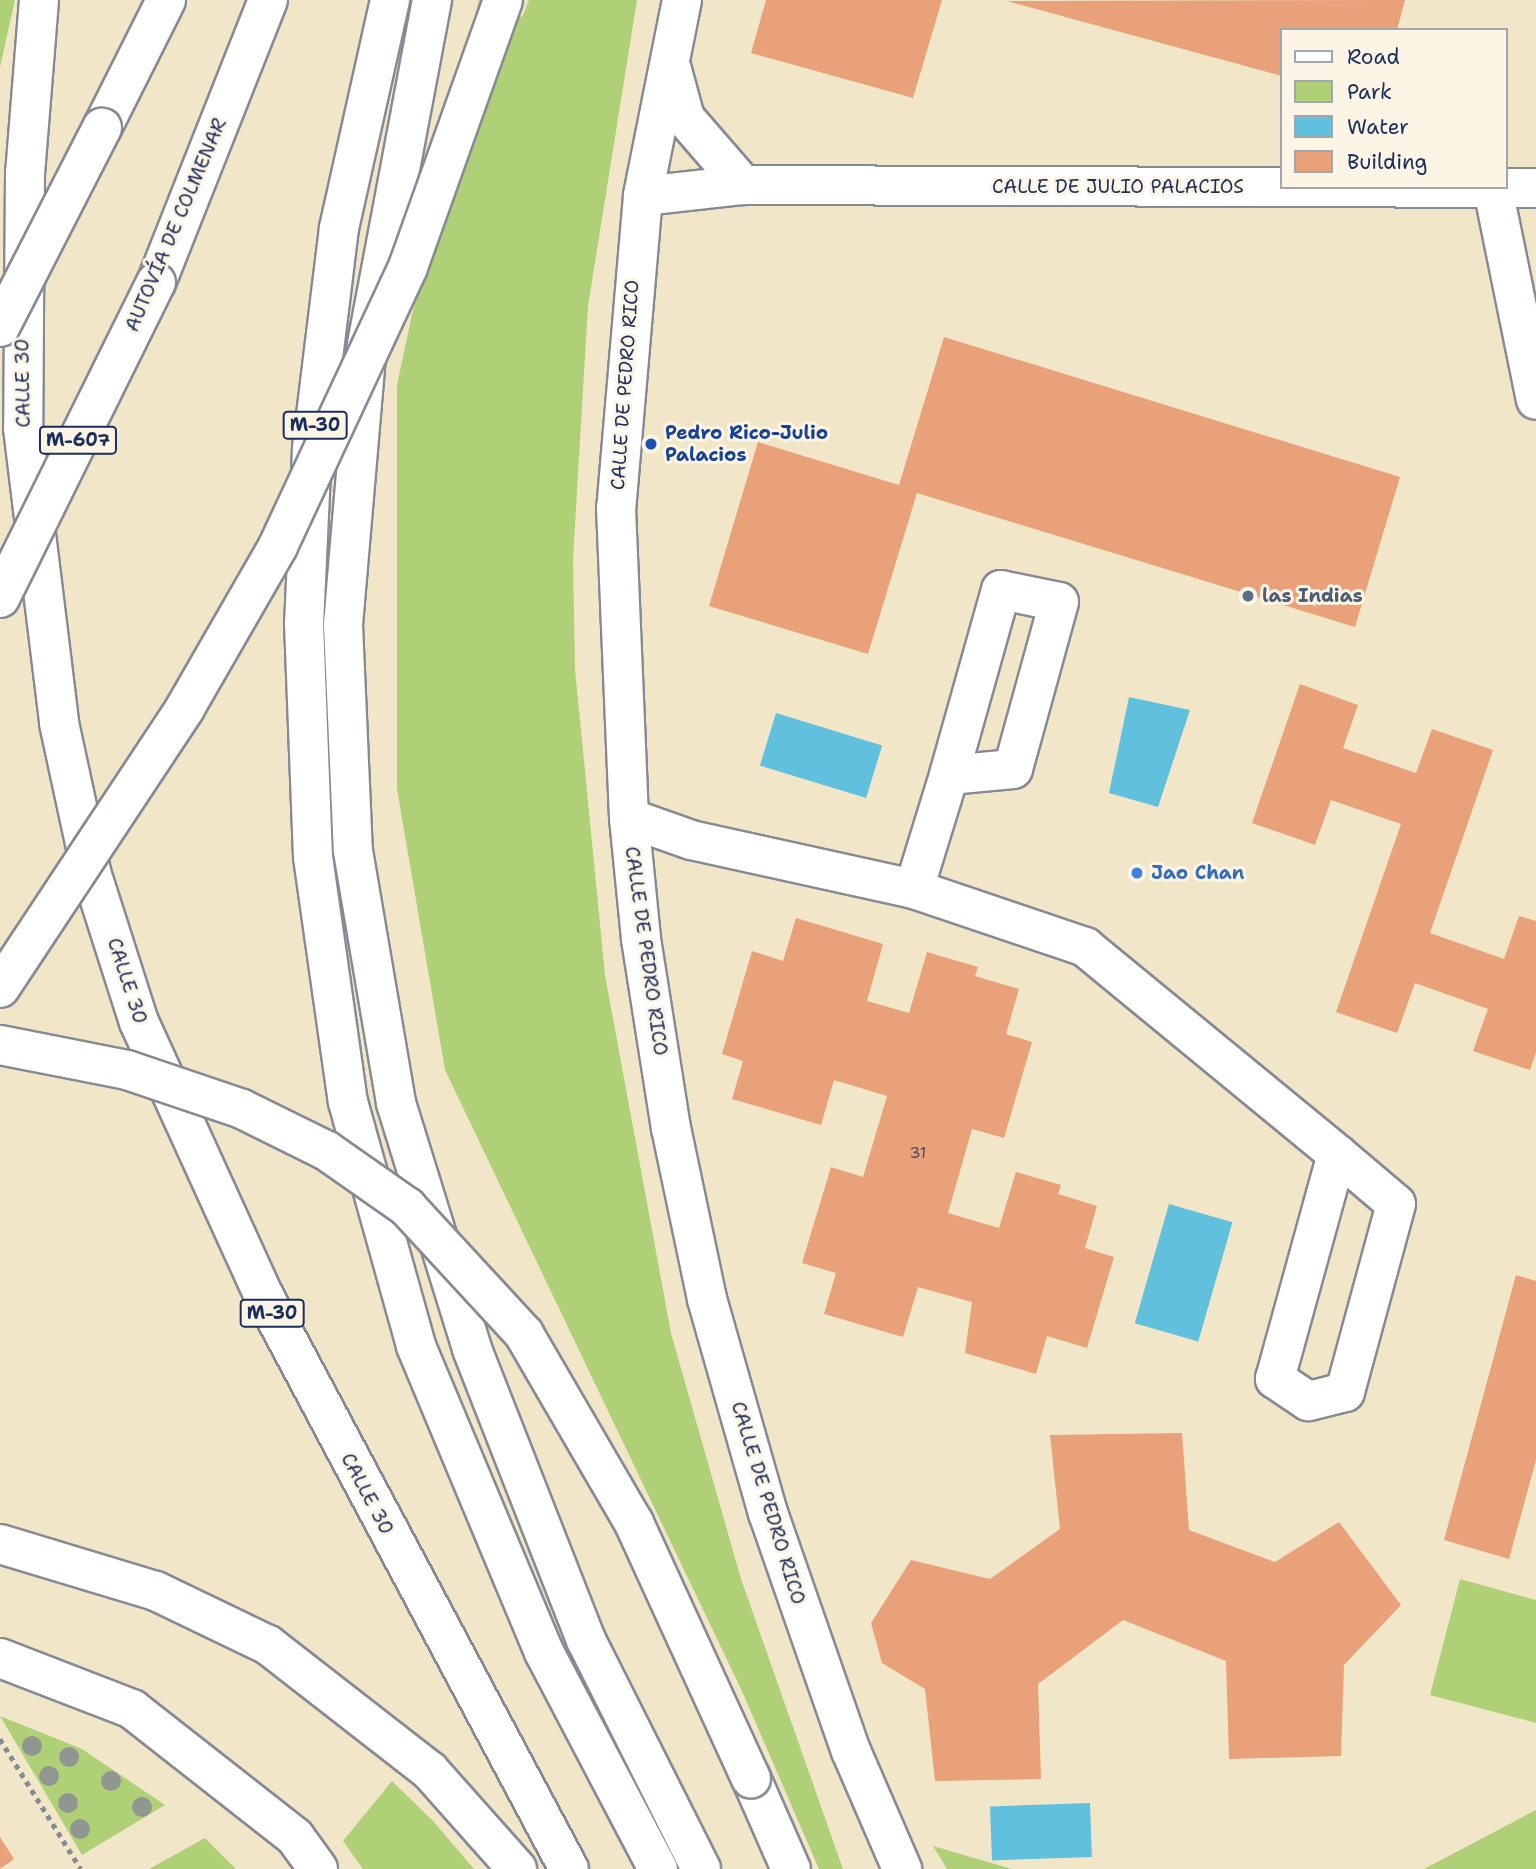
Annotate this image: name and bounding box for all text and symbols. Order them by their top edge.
legend [1280,28,1508,189]
text: Road [1347,43,1400,71]
text: Park [1347,78,1392,106]
text: Water [1347,113,1409,141]
street label: AUTOVÍA DE COLMENAR [121,115,231,335]
text: Building [1347,148,1427,176]
street label: CALLE DE JULIO PALACIOS [992,176,1244,198]
street label: CALLE DE PEDRO RICO [606,279,644,491]
street label: CALLE 30 [11,338,35,428]
road number: M-30 [282,410,348,440]
place label: Pedro Rico-Julio Palacios [665,422,828,466]
road number: M-607 [38,426,118,454]
marker: Pedro Rico-Julio Palacios [643,436,659,452]
place label: las Indias [1262,585,1363,607]
marker: las Indias [1240,588,1256,604]
street label: CALLE DE PEDRO RICO [620,845,672,1057]
place label: Jao Chan [1151,862,1244,884]
marker: Jao Chan [1129,865,1145,881]
street label: CALLE 30 [102,935,152,1027]
house number: 31 [909,1143,927,1163]
road number: M-30 [239,1298,305,1328]
street label: CALLE DE PEDRO RICO [726,1399,810,1607]
street label: CALLE 30 [336,1449,398,1539]

